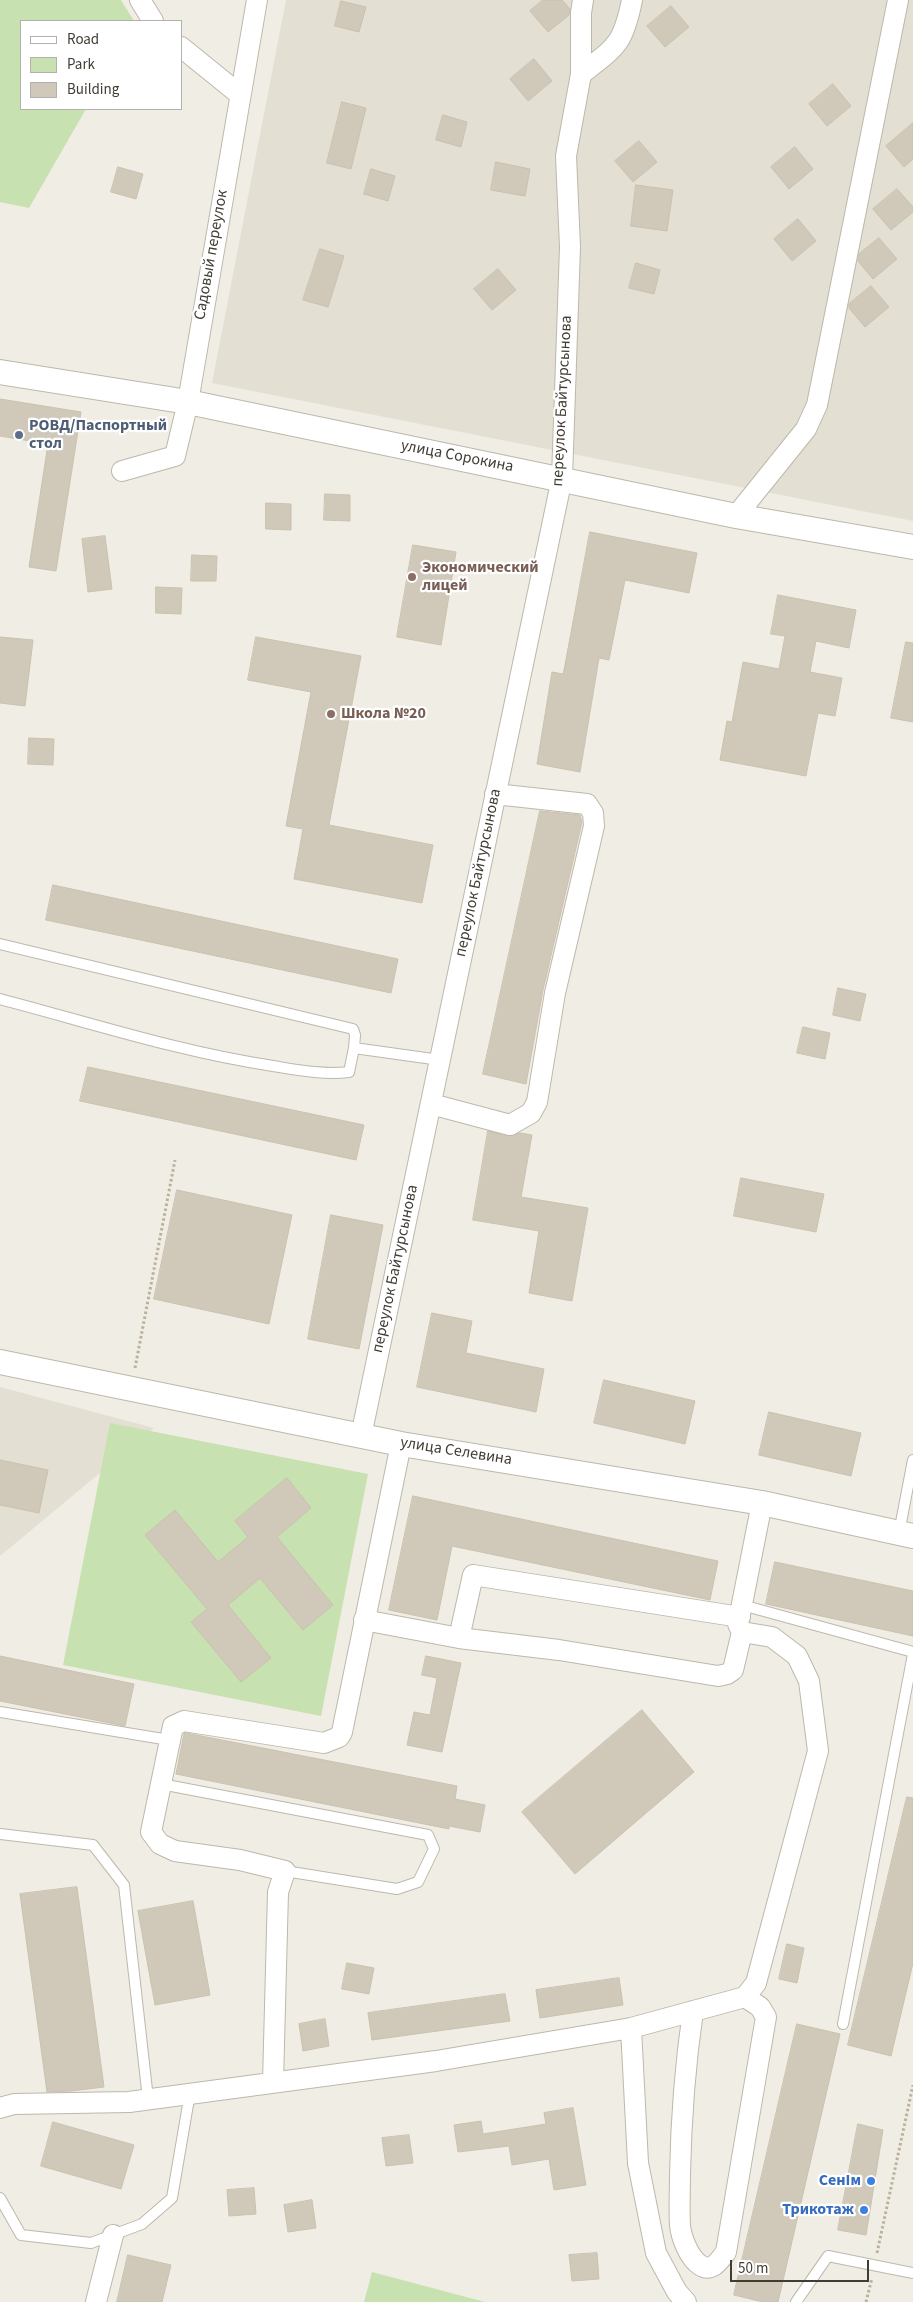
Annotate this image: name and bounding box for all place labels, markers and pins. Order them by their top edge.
place label: РОВД/Паспортный стол [29,416,167,454]
marker: РОВД/Паспортный стол [13,429,25,441]
place label: Экономический лицей [422,558,539,596]
marker: Экономический лицей [406,571,418,583]
place label: Школа №20 [341,704,426,724]
marker: Школа №20 [325,708,337,720]
place label: СенIм [819,2171,861,2191]
marker: СенIм [865,2175,877,2187]
place label: Трикотаж [782,2200,854,2220]
marker: Трикотаж [858,2204,870,2216]

